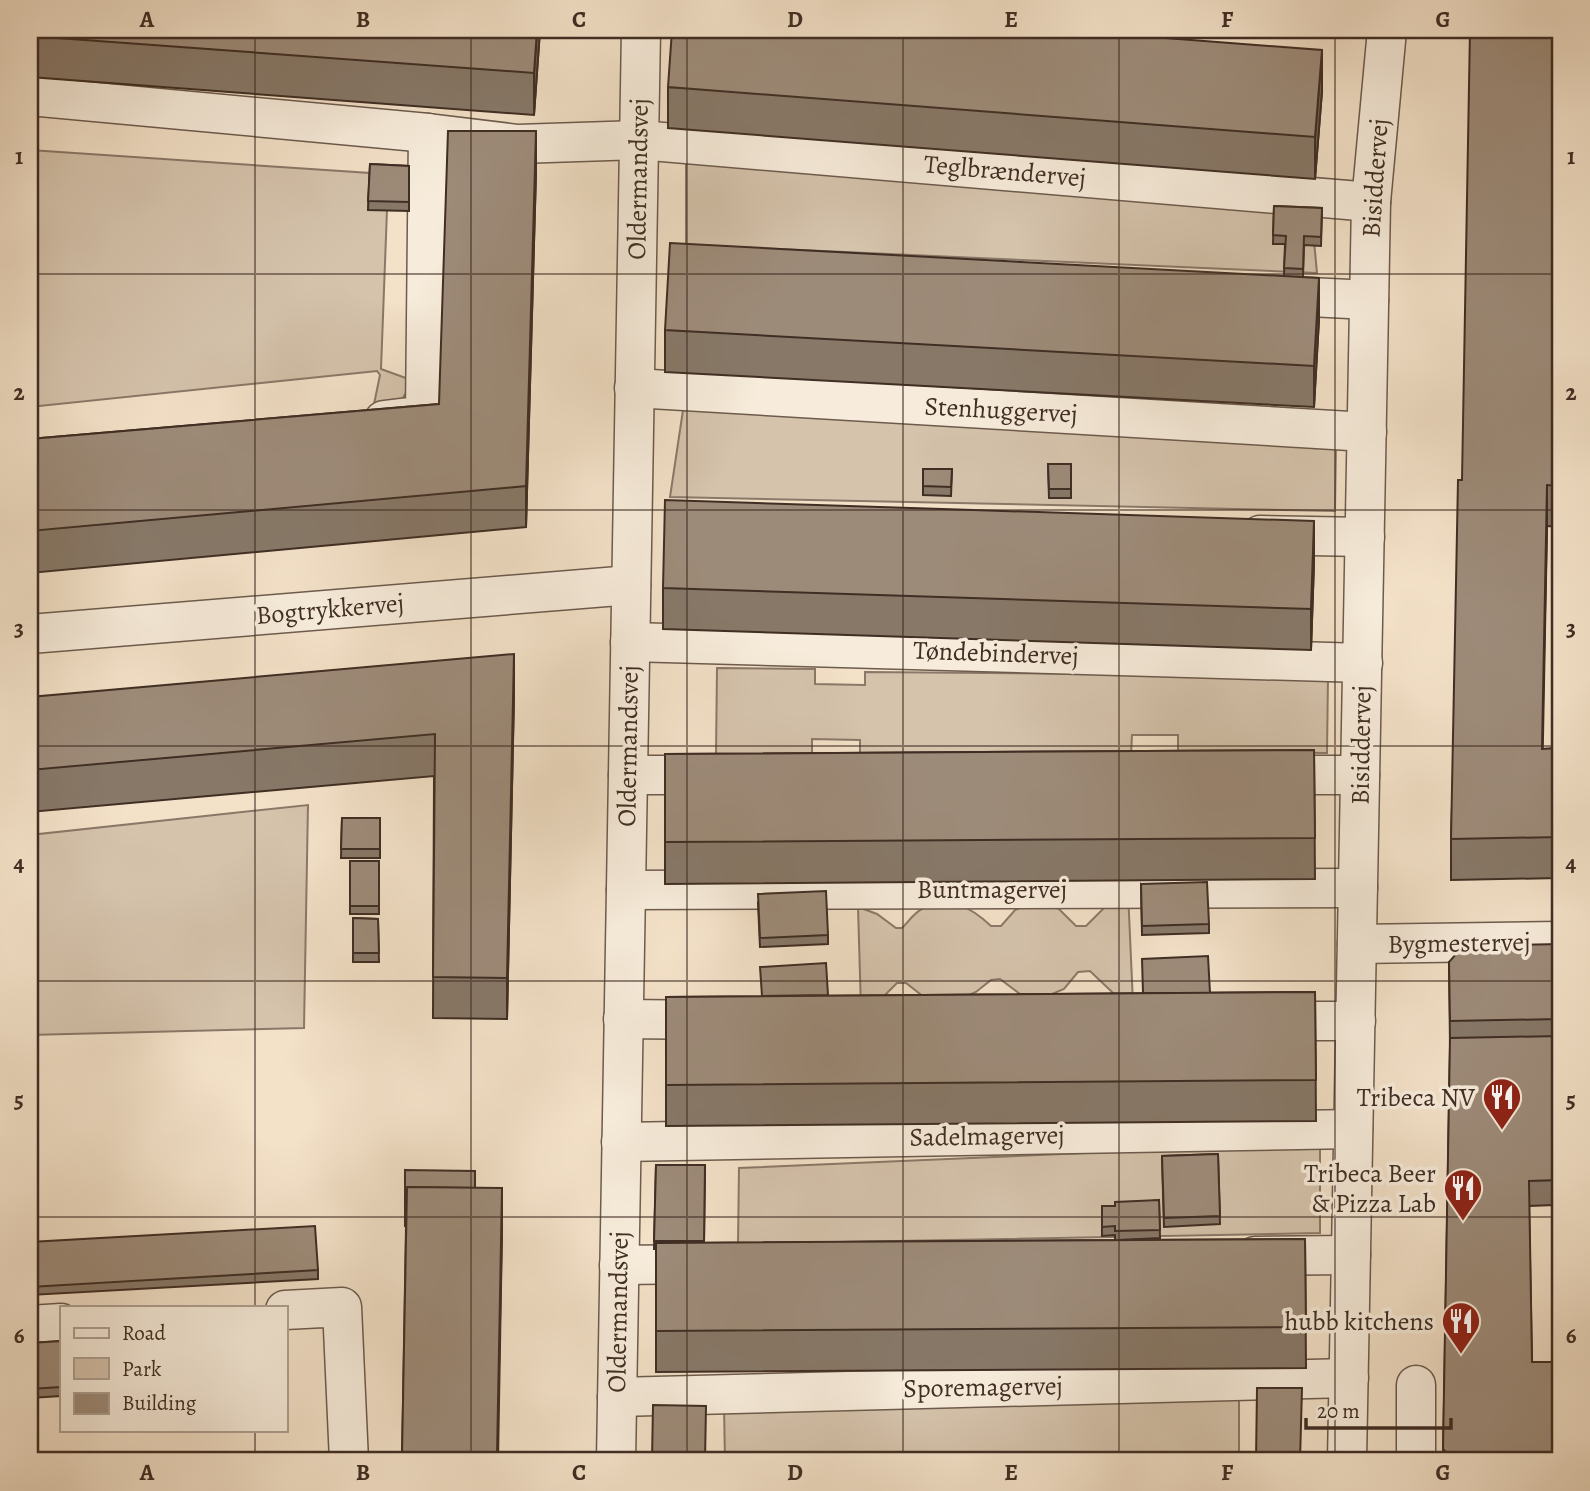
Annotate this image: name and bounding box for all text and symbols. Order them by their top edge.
text: A [139,4,155,35]
text: B [356,4,370,35]
text: C [572,4,586,35]
text: D [787,4,803,35]
text: E [1004,4,1018,35]
text: F [1221,4,1234,35]
text: G [1435,4,1451,35]
street label: Oldermandsvej [619,98,657,260]
street label: Bisiddervej [1353,117,1397,239]
text: 1 [15,141,23,172]
text: 1 [1567,141,1575,172]
street label: Teglbrændervej [922,146,1088,196]
text: 2 [13,377,25,408]
text: 2 [1565,377,1577,408]
street label: Stenhuggervej [923,389,1079,431]
street label: Bogtrykkervej [255,585,405,633]
text: 3 [14,613,24,644]
text: 3 [1566,613,1576,644]
street label: Tøndebindervej [913,633,1079,673]
street label: Oldermandsvej [609,665,647,827]
street label: Bisiddervej [1342,685,1380,805]
text: 4 [14,848,25,879]
text: 4 [1566,848,1577,879]
street label: Buntmagervej [917,872,1067,907]
street label: Bygmestervej [1387,924,1531,962]
restaurant icon: Tribeca NV [1481,1076,1523,1131]
place label: Tribeca NV [1357,1080,1475,1115]
text: 5 [14,1084,24,1115]
text: 5 [1566,1084,1576,1115]
street label: Sadelmagervej [909,1117,1065,1155]
place label: Tribeca Beer & Pizza Lab [1304,1156,1436,1221]
restaurant icon: Tribeca Beer & Pizza Lab [1442,1167,1484,1222]
street label: Oldermandsvej [599,1231,637,1393]
restaurant icon: hubb kitchens [1440,1300,1482,1355]
place label: hubb kitchens [1284,1304,1434,1339]
legend [60,1306,287,1432]
text: Road [122,1319,166,1347]
text: 6 [14,1320,25,1351]
text: 6 [1566,1320,1577,1351]
text: Park [122,1355,162,1383]
street label: Sporemagervej [903,1368,1063,1406]
scale bar [1306,1386,1452,1430]
text: Building [122,1389,197,1417]
text: 20 m [1317,1397,1360,1425]
text: A [139,1457,155,1488]
text: B [356,1457,370,1488]
text: C [572,1457,586,1488]
text: D [787,1457,803,1488]
text: E [1004,1457,1018,1488]
text: F [1221,1457,1234,1488]
text: G [1435,1457,1451,1488]

